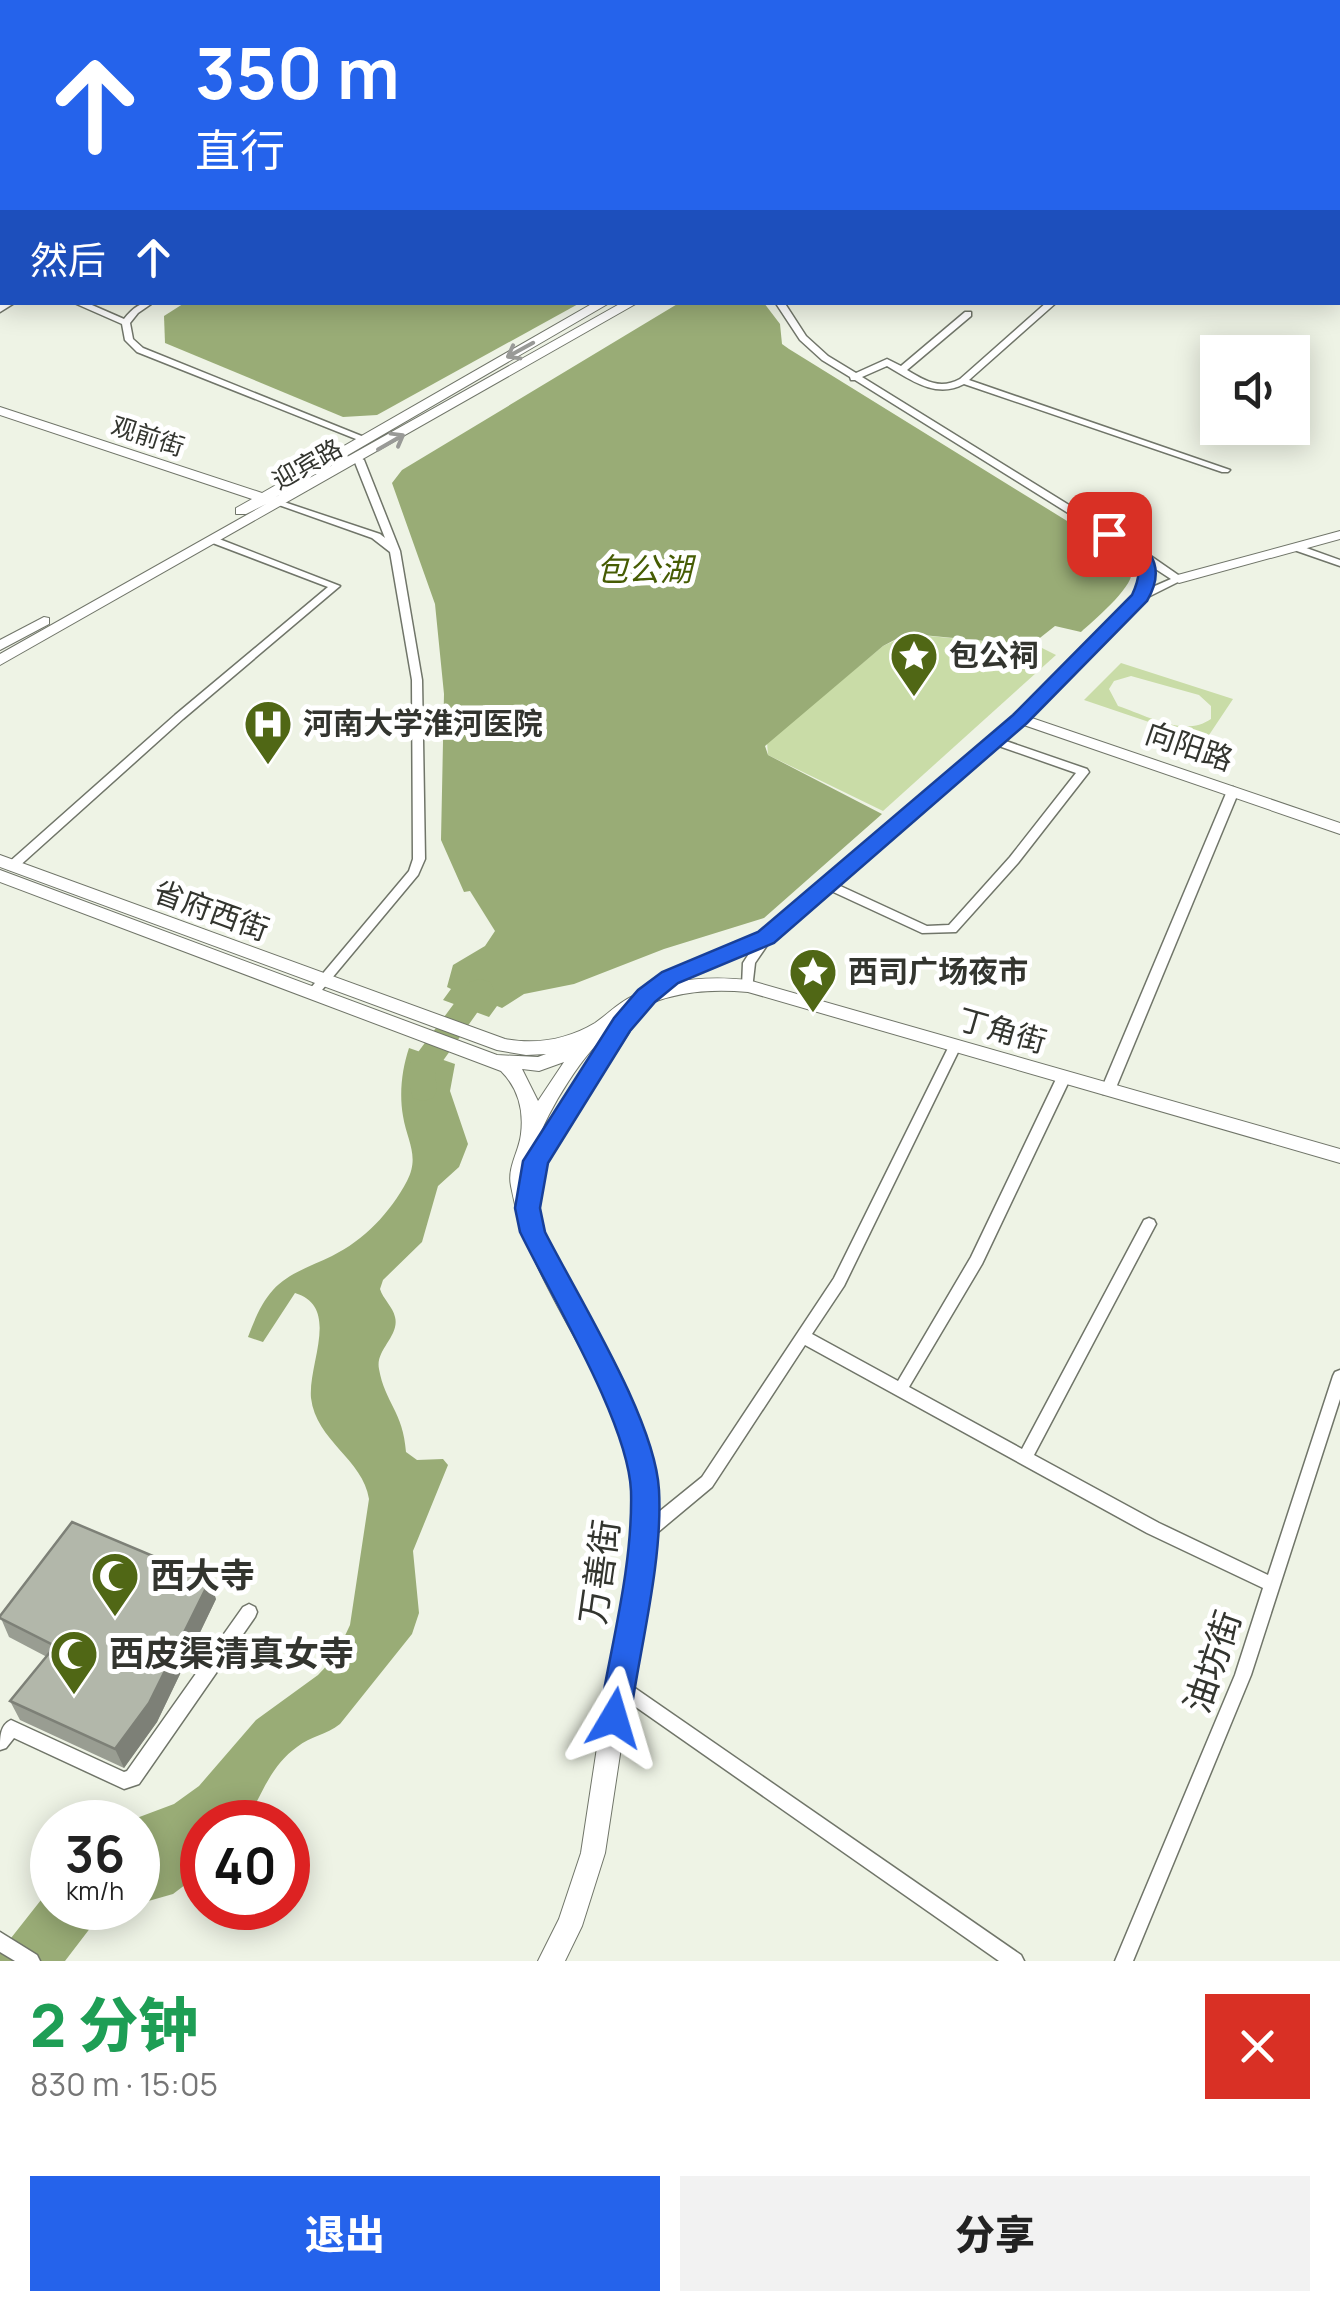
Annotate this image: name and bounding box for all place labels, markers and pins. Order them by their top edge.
pin [1067,492,1152,577]
place icon: 包公祠 [888,630,940,698]
place label: 包公祠 [949,634,1039,675]
hospital icon: 河南大学淮河医院 [242,698,294,766]
place label: 河南大学淮河医院 [303,702,543,743]
place icon: 西司广场夜市 [787,946,839,1014]
place label: 西司广场夜市 [848,950,1028,991]
mosque icon: 西大寺 [89,1550,141,1618]
place label: 西大寺 [150,1551,255,1599]
mosque icon: 西皮渠清真女寺 [48,1628,100,1696]
place label: 西皮渠清真女寺 [109,1629,354,1677]

